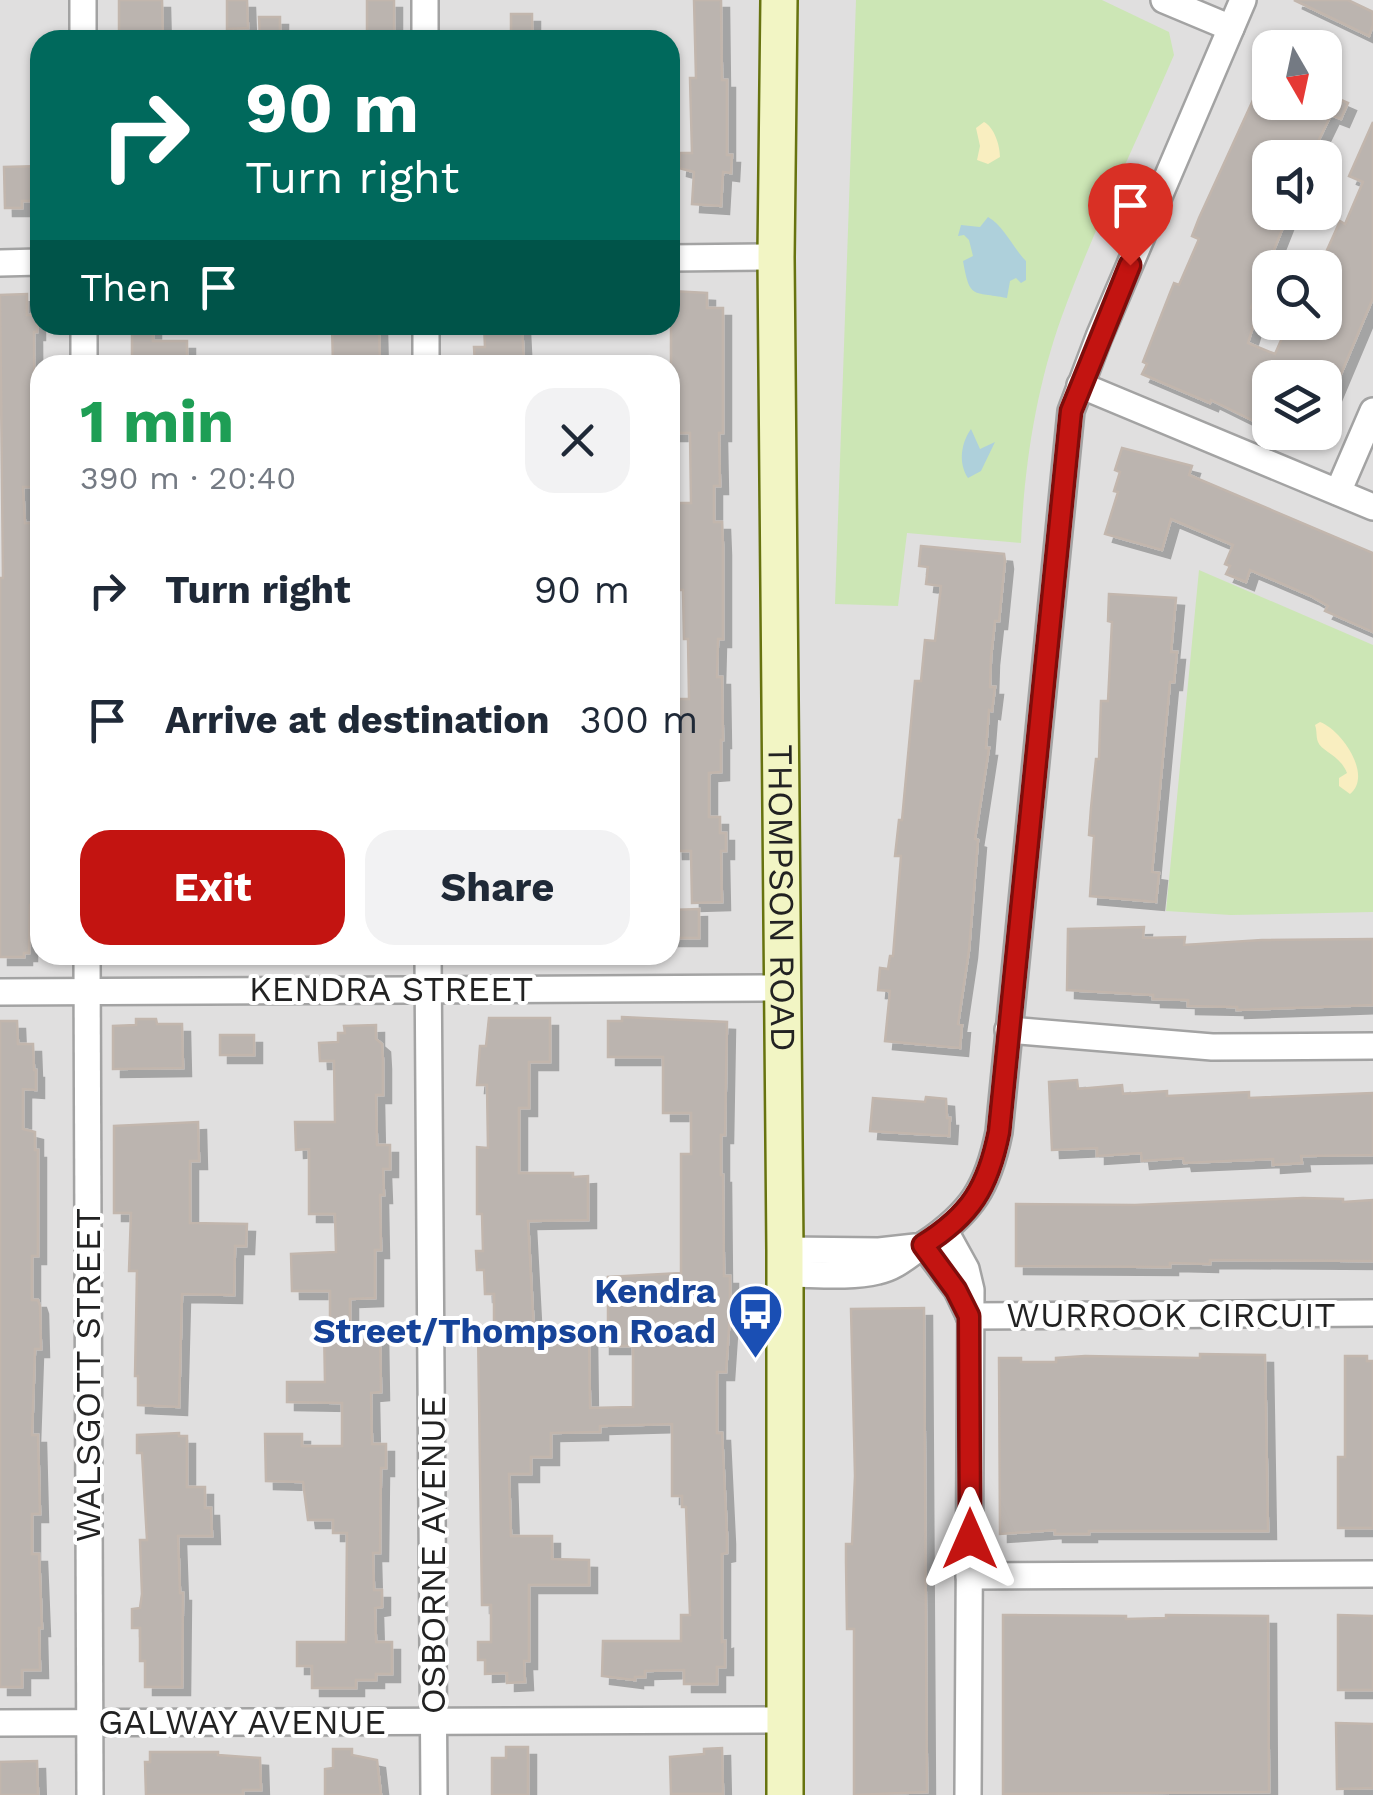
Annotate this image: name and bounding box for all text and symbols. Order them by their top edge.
north arrow [1252,30,1342,120]
map controls [1252,30,1342,450]
text: 90 m [245,67,419,149]
icon: right [80,70,210,200]
button: sound [1252,140,1342,230]
text: Turn right [245,151,459,204]
pin [1088,163,1173,266]
icon: arrive [1103,178,1158,233]
button: search [1252,250,1342,340]
icon: arrive [191,260,246,315]
text: Then [80,266,171,310]
button: layers [1252,360,1342,450]
text: 1 min [80,386,234,457]
button: close [525,388,630,493]
text: 390 m · 20:40 [80,459,296,497]
icon: right [80,563,135,618]
text: Turn right [165,568,351,612]
text: 90 m [534,568,630,612]
icon: arrive [80,693,135,748]
text: Arrive at destination [165,698,550,742]
text: 300 m [580,698,698,742]
street label: THOMPSON ROAD [759,744,804,1052]
button: Exit [80,830,345,945]
button: Share [365,830,630,945]
street label: KENDRA STREET [249,968,533,1010]
street label: WALSGOTT STREET [67,1208,109,1542]
place label: Kendra Street/Thompson Road [313,1270,717,1352]
bus stop icon: Kendra Street/Thompson Road [725,1281,785,1360]
street label: WURROOK CIRCUIT [1006,1294,1336,1336]
street label: OSBORNE AVENUE [412,1396,454,1714]
position arrow [918,1487,1022,1591]
street label: GALWAY AVENUE [98,1701,386,1743]

